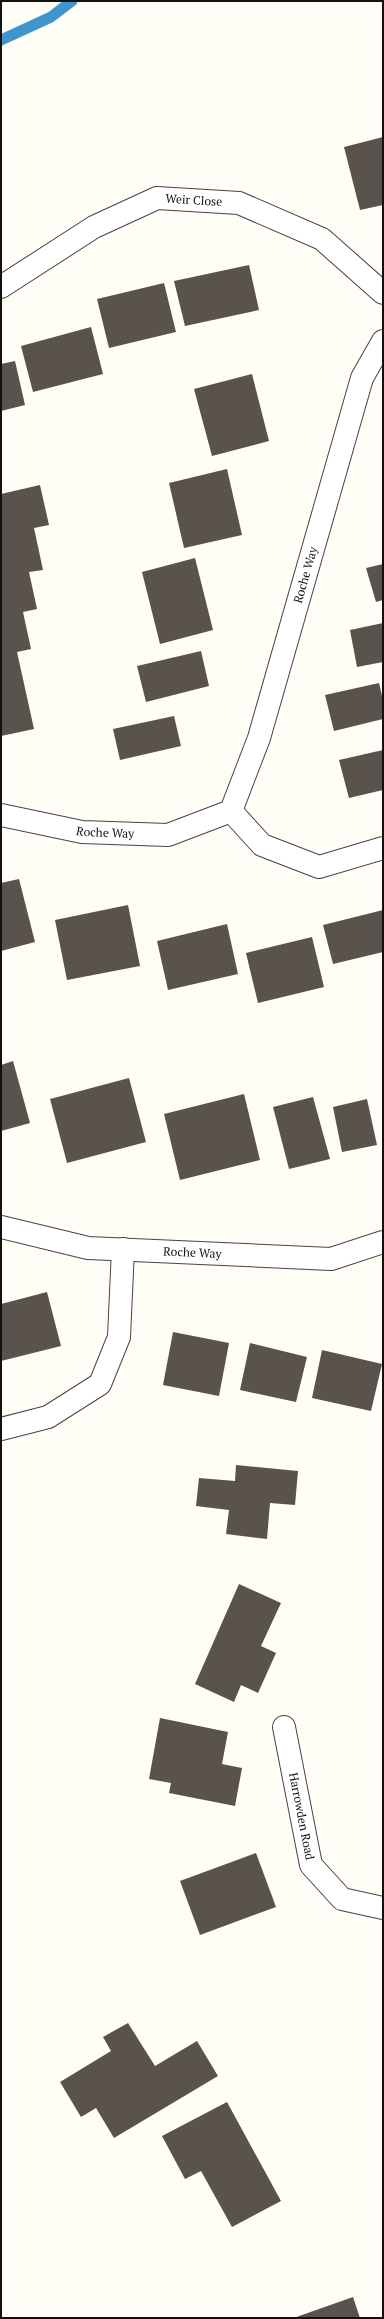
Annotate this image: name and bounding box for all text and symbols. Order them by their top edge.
street label: Weir Close [165,191,223,209]
street label: Roche Way [290,544,321,605]
street label: Roche Way [75,823,136,841]
street label: Roche Way [163,1243,223,1261]
street label: Harrowden Road [286,1771,318,1862]

